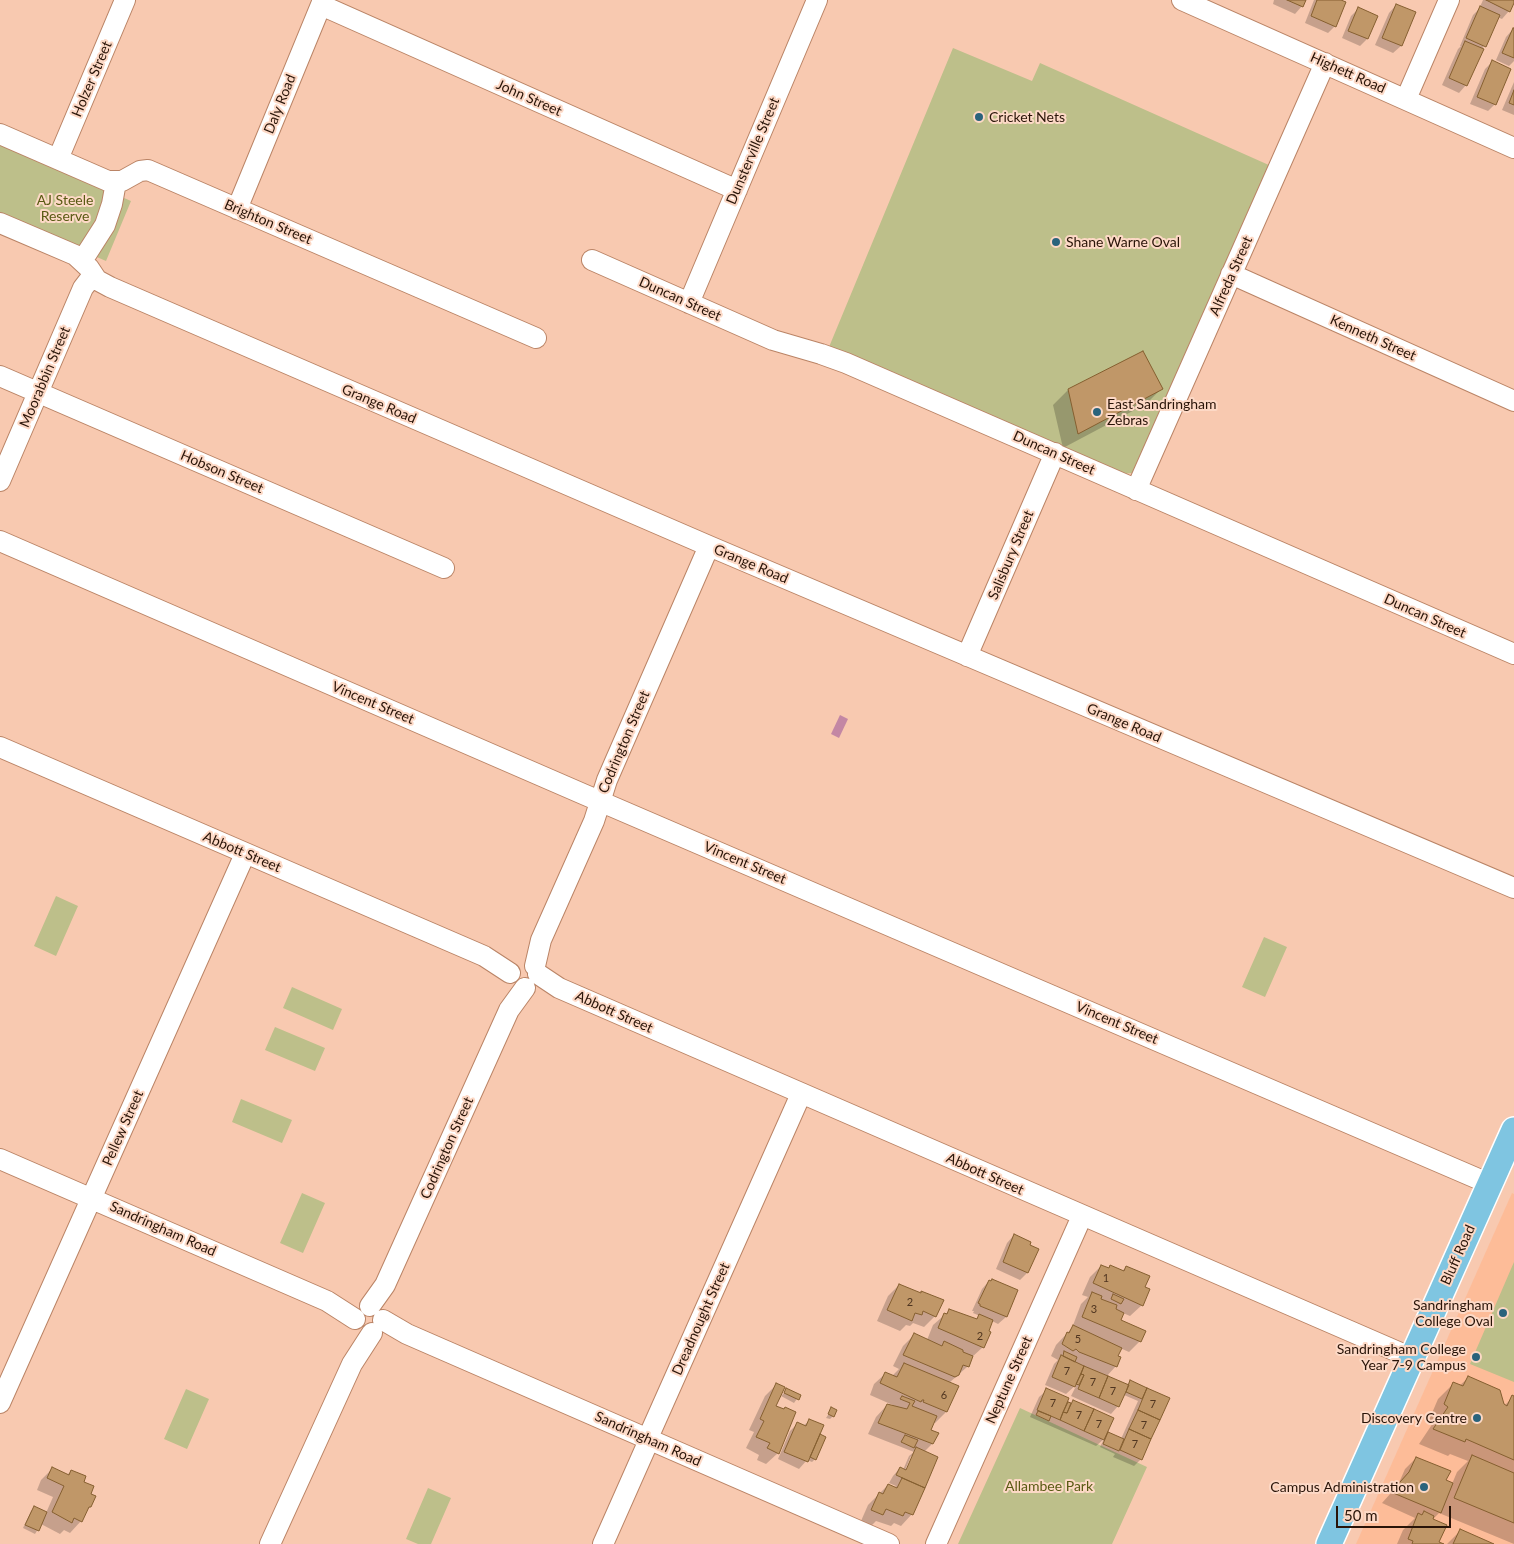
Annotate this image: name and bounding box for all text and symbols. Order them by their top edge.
street label: Holzer Street [68,39,116,119]
street label: Highett Road [1308,49,1388,97]
street label: Daly Road [260,72,300,136]
street label: John Street [494,76,564,120]
street label: Dunsterville Street [723,95,783,207]
place label: Cricket Nets [989,109,1065,125]
marker: Cricket Nets [973,111,985,123]
park label: AJ Steele Reserve [37,192,93,224]
street label: Brighton Street [222,196,314,248]
place label: Shane Warne Oval [1066,234,1180,250]
street label: Alfreda Street [1206,234,1256,318]
marker: Shane Warne Oval [1050,236,1062,248]
street label: Duncan Street [636,273,724,325]
street label: Kenneth Street [1327,312,1419,364]
street label: Moorabbin Street [16,324,74,430]
street label: Grange Road [339,381,419,427]
place label: East Sandringham Zebras [1107,396,1217,428]
marker: East Sandringham Zebras [1091,406,1103,418]
street label: Duncan Street [1010,427,1098,479]
street label: Hobson Street [178,447,266,497]
street label: Salisbury Street [985,508,1037,602]
street label: Grange Road [711,541,791,587]
street label: Duncan Street [1381,590,1469,642]
street label: Vincent Street [329,678,417,728]
street label: Codrington Street [595,688,653,796]
street label: Grange Road [1084,700,1164,746]
street label: Abbott Street [201,828,283,876]
street label: Vincent Street [701,838,789,888]
street label: Abbott Street [573,987,655,1037]
street label: Vincent Street [1073,998,1161,1048]
street label: Pellew Street [99,1088,147,1168]
street label: Codrington Street [417,1094,477,1202]
street label: Abbott Street [944,1149,1026,1199]
street label: Sandringham Road [107,1198,219,1260]
street label: Bluff Road [1437,1222,1479,1288]
street label: Dreadnought Street [669,1260,733,1378]
house number: 1 [1103,1271,1109,1285]
house number: 2 [907,1295,913,1309]
place label: Sandringham College Oval [1413,1297,1493,1330]
house number: 3 [1091,1302,1097,1316]
marker: Sandringham College Oval [1497,1307,1509,1319]
house number: 2 [977,1329,983,1343]
house number: 5 [1075,1332,1081,1346]
street label: Neptune Street [982,1334,1036,1426]
place label: Sandringham College Year 7-9 Campus [1337,1341,1466,1374]
marker: Sandringham College Year 7-9 Campus [1470,1351,1482,1363]
house number: 7 [1064,1364,1070,1378]
house number: 7 [1090,1375,1096,1389]
house number: 7 [1110,1384,1116,1398]
house number: 6 [941,1388,947,1402]
house number: 7 [1050,1396,1056,1410]
house number: 7 [1150,1397,1156,1411]
street label: Sandringham Road [592,1408,704,1470]
house number: 7 [1076,1408,1082,1422]
place label: Discovery Centre [1361,1410,1467,1426]
marker: Discovery Centre [1471,1412,1483,1424]
house number: 7 [1096,1417,1102,1431]
house number: 7 [1141,1418,1147,1432]
house number: 7 [1132,1437,1138,1451]
park label: Allambee Park [1005,1478,1093,1494]
place label: Campus Administration [1270,1479,1414,1495]
marker: Campus Administration [1418,1481,1430,1493]
scale bar [1339,1496,1454,1528]
text: 50 m [1344,1506,1378,1524]

